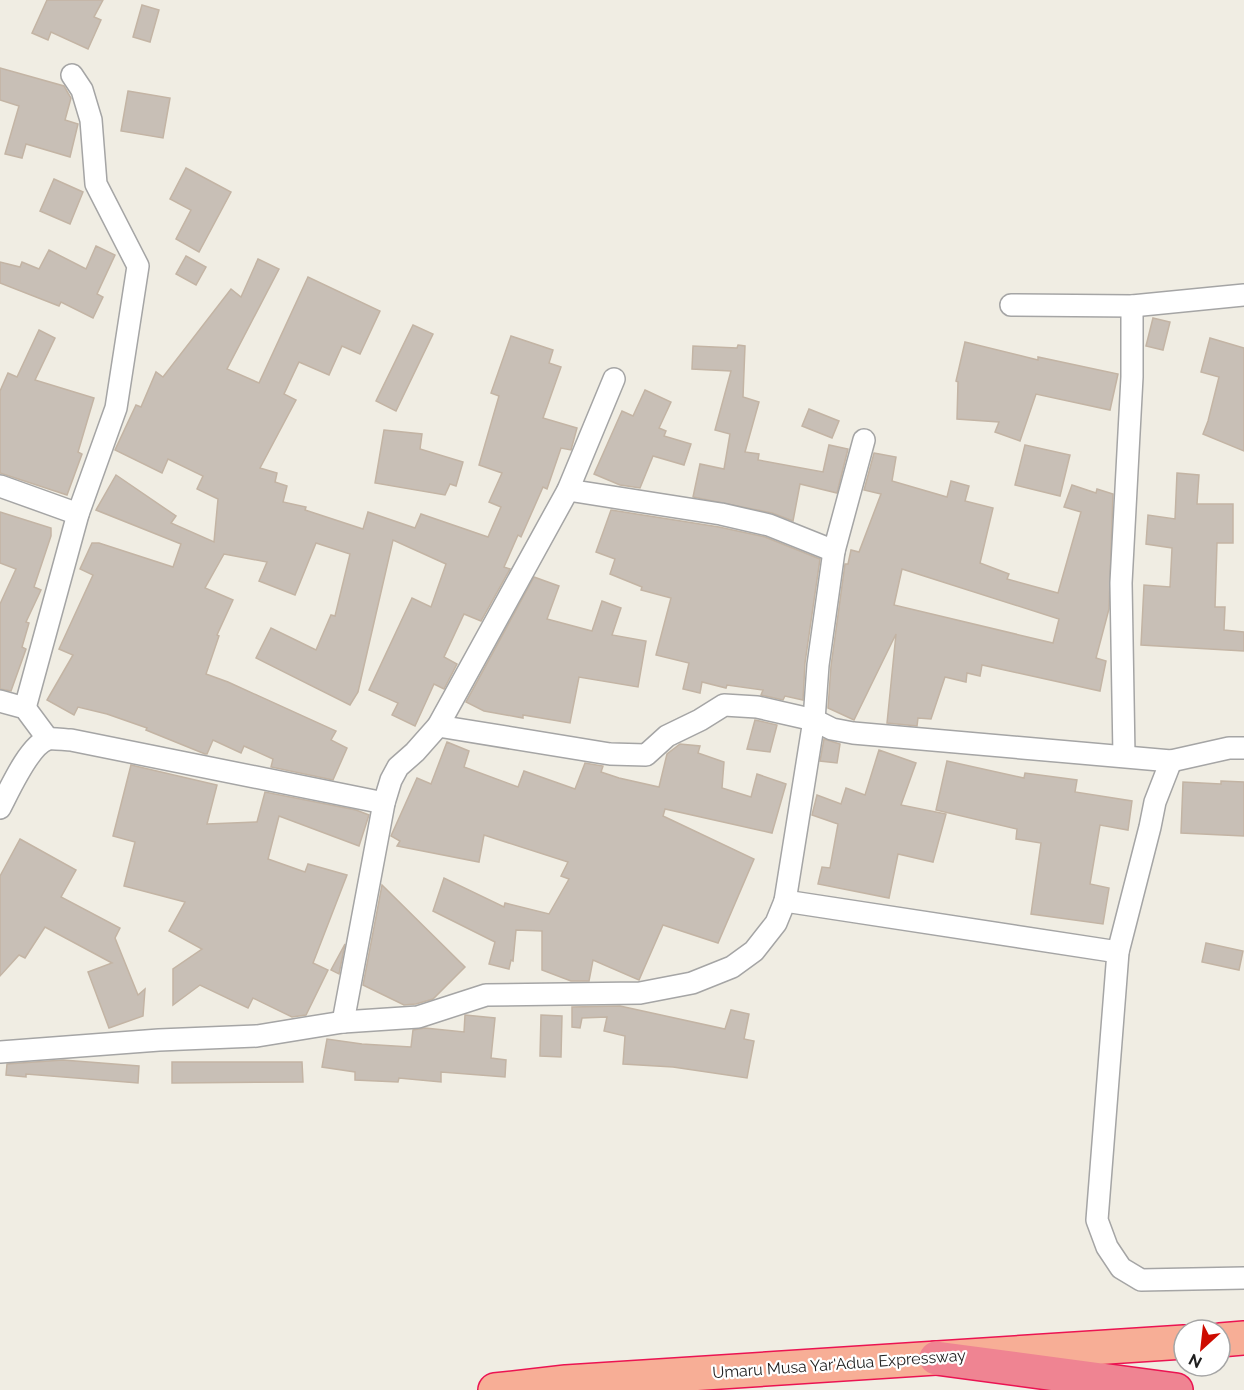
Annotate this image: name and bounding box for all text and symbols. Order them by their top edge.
north arrow [1172,1318,1232,1378]
street label: Umaru Musa Yar'Adua Expressway [712,1346,967,1382]
text: N [1186,1350,1205,1372]

